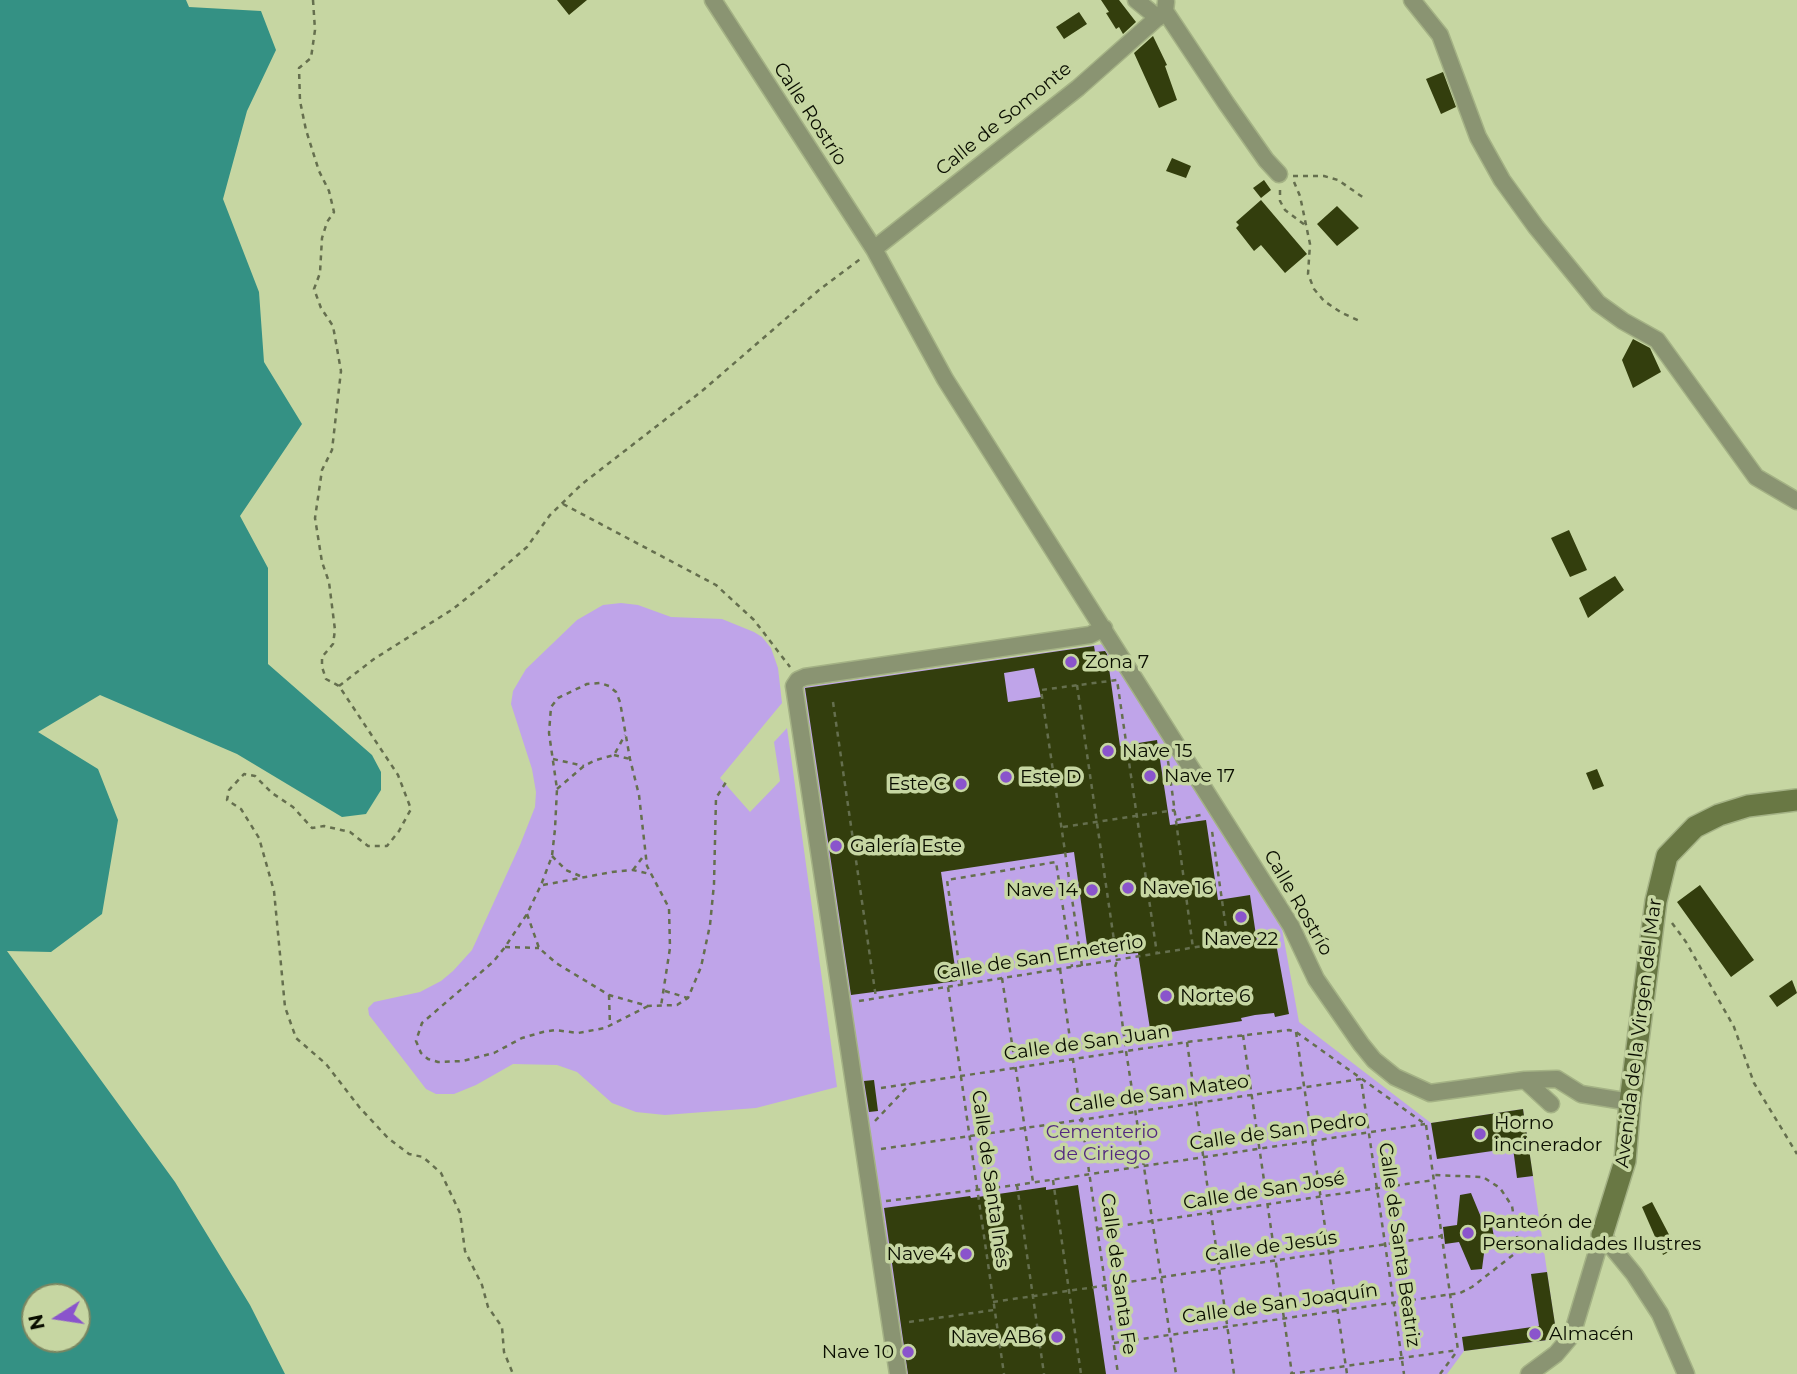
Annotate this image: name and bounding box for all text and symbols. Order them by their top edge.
street label: Calle de Somonte [932,57,1076,181]
street label: Calle Rostrío [768,58,852,170]
place label: Zona 7 [1085,651,1149,673]
marker: Zona 7 [1063,654,1079,670]
place label: Nave 15 [1122,740,1193,762]
marker: Nave 15 [1100,743,1116,759]
place label: Nave 17 [1164,765,1235,787]
place label: Este D [1020,766,1081,788]
marker: Nave 17 [1142,768,1158,784]
marker: Este D [998,769,1014,785]
place label: Este C [888,773,947,795]
marker: Este C [953,776,969,792]
place label: Galería Este [850,835,962,857]
marker: Galería Este [828,838,844,854]
street label: Calle Rostrío [1259,846,1337,960]
place label: Nave 16 [1142,877,1213,899]
place label: Nave 14 [1006,879,1078,901]
marker: Nave 16 [1120,880,1136,896]
marker: Nave 14 [1084,882,1100,898]
street label: Avenida de la Virgen del Mar [1611,897,1667,1169]
marker: Nave 22 [1233,909,1249,925]
place label: Nave 22 [1204,928,1278,950]
street label: Calle de San Emeterio [935,930,1145,986]
place label: Norte 6 [1180,985,1251,1007]
marker: Norte 6 [1158,988,1174,1004]
street label: Calle de San Juan [1002,1020,1172,1066]
street label: Calle de San Mateo [1068,1070,1250,1118]
street label: Calle de Santa Inés [966,1089,1014,1269]
street label: Calle de San Pedro [1188,1108,1368,1156]
place label: Horno incinerador [1494,1112,1602,1156]
park label: Cementerio de Ciriego [1046,1121,1158,1165]
marker: Horno incinerador [1472,1126,1488,1142]
street label: Calle de Santa Beatriz [1373,1141,1425,1349]
street label: Calle de San José [1182,1167,1346,1215]
street label: Calle de Santa Fe [1095,1192,1141,1356]
place label: Panteón de Personalidades Ilustres [1482,1211,1701,1255]
marker: Panteón de Personalidades Ilustres [1460,1225,1476,1241]
street label: Calle de Jesús [1204,1226,1338,1268]
place label: Nave 4 [887,1243,952,1265]
marker: Nave 4 [958,1246,974,1262]
street label: Calle de San Joaquín [1181,1279,1379,1329]
north arrow [21,1283,91,1353]
text: N [24,1312,50,1332]
place label: Almacén [1549,1323,1634,1345]
place label: Nave AB6 [951,1326,1043,1348]
marker: Almacén [1527,1326,1543,1342]
marker: Nave AB6 [1049,1329,1065,1345]
place label: Nave 10 [822,1341,894,1363]
marker: Nave 10 [900,1344,916,1360]

